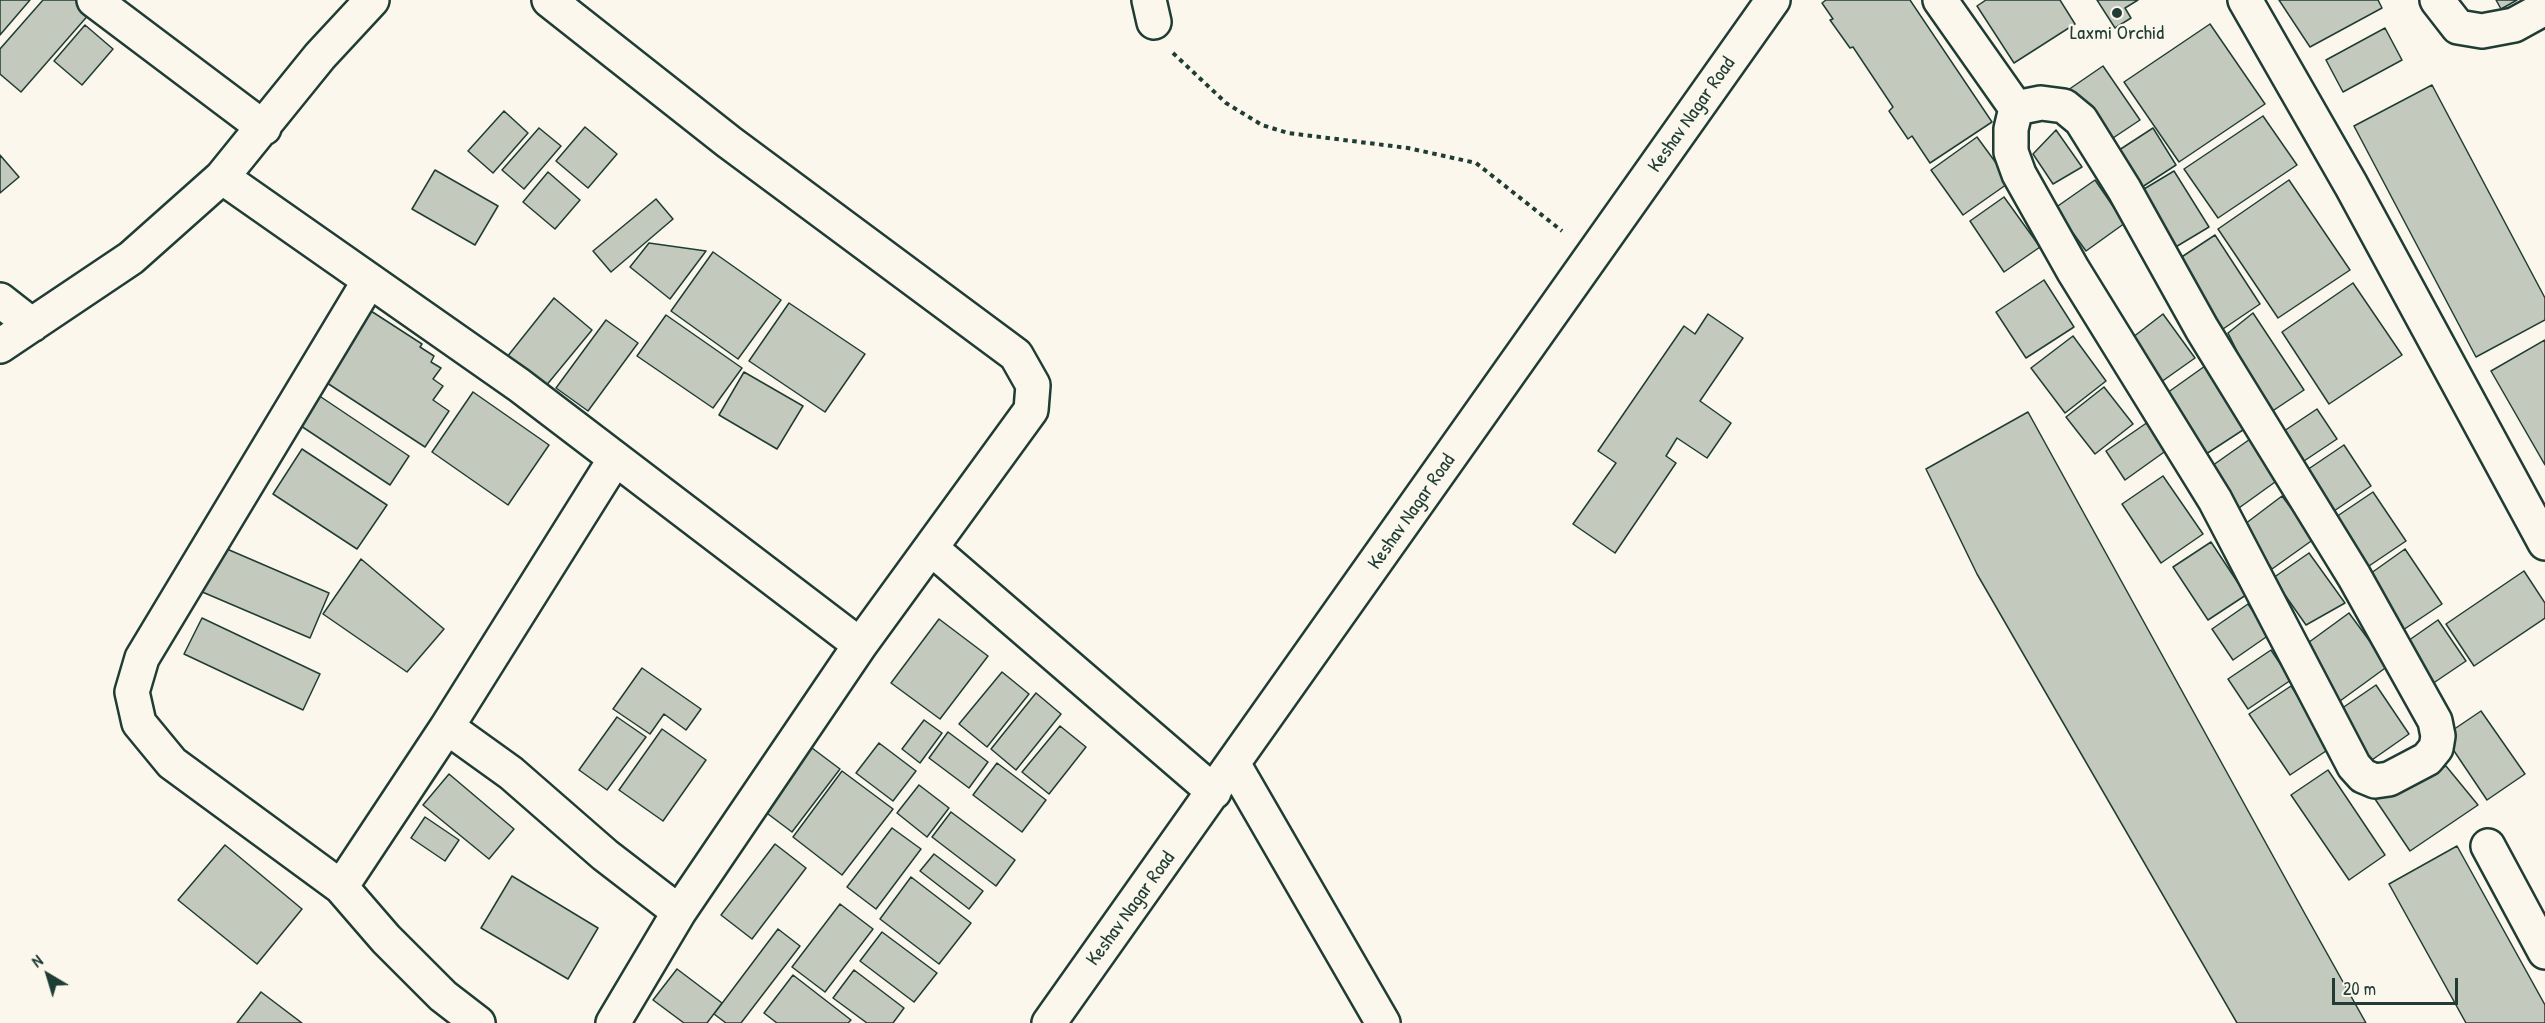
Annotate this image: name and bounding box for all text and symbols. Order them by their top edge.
marker: Laxmi Orchid [2110,6,2124,20]
place label: Laxmi Orchid [2070,22,2164,46]
street label: Keshav Nagar Road [1643,53,1741,177]
street label: Keshav Nagar Road [1363,450,1461,574]
street label: Keshav Nagar Road [1082,847,1180,971]
north arrow [18,945,78,1005]
text: N [27,950,47,972]
scale bar [2335,966,2461,1004]
text: 20 m [2343,976,2376,1001]

